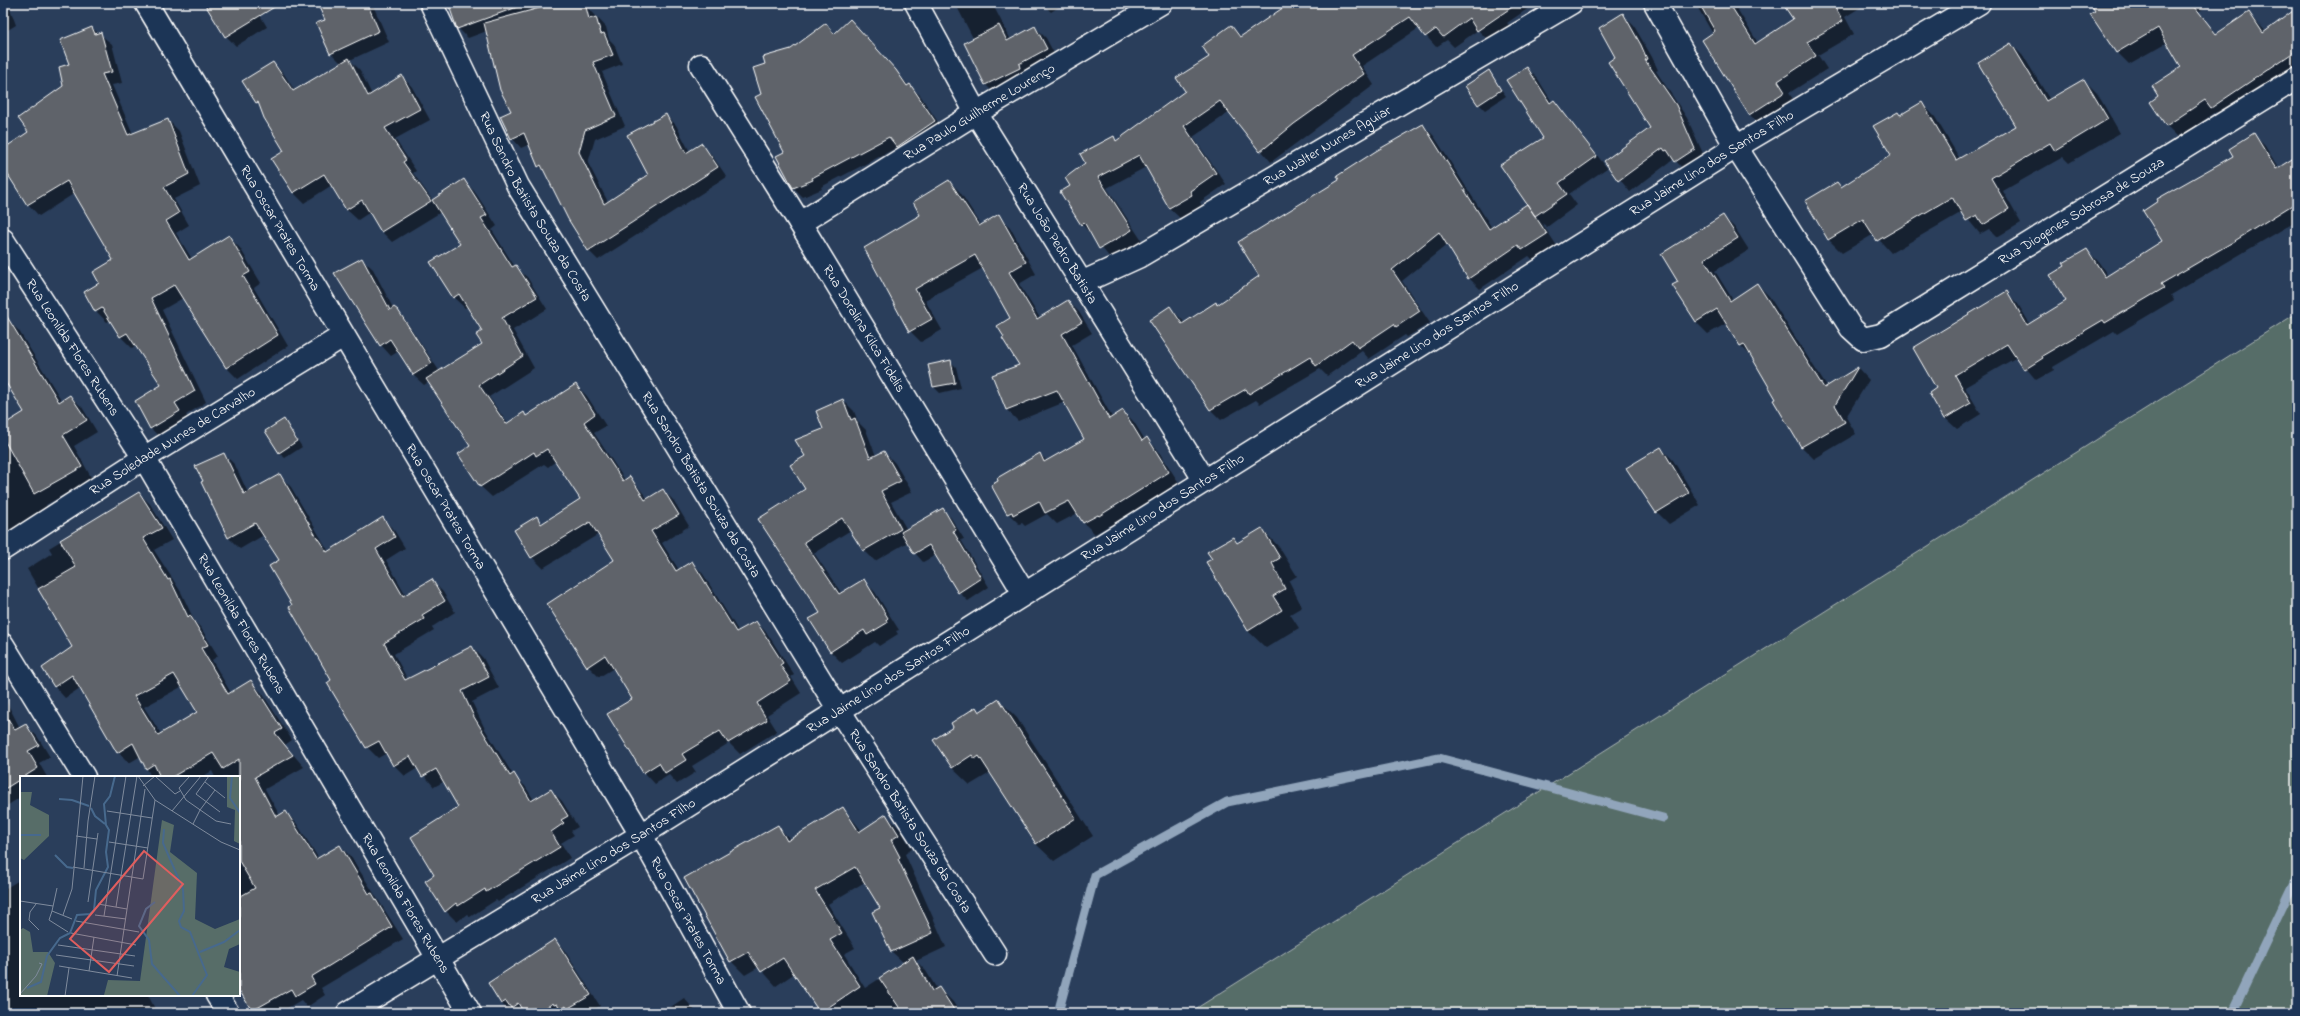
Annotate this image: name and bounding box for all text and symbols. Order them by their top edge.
street label: Rua Paulo Guilherme Lourenço [900,58,1059,166]
street label: Rua Walter Nunes Aguiar [1259,100,1396,192]
street label: Rua Jaime Lino dos Santos Filho [1626,104,1798,222]
street label: Rua Sandro Batista Souza da Costa [474,108,597,306]
street label: Rua Diogenes Sobrosa de Souza [1994,152,2169,270]
street label: Rua Oscar Prates Torma [234,161,326,295]
street label: Rua João Pedro Batista [1012,179,1103,308]
street label: Rua Doralina Kilca Fidelis [817,261,911,397]
street label: Rua Leonilda Flores Rubens [20,275,125,420]
street label: Rua Jaime Lino dos Santos Filho [1351,275,1523,394]
street label: Rua Soledade Nunes de Carvalho [85,381,260,501]
street label: Rua Sandro Batista Souza da Costa [636,388,766,582]
street label: Rua Oscar Prates Torma [400,440,491,573]
street label: Rua Jaime Lino dos Santos Filho [1077,448,1249,567]
street label: Rua Leonilda Flores Rubens [192,550,291,698]
street label: Rua Jaime Lino dos Santos Filho [803,620,974,739]
street label: Rua Sandro Batista Souza da Costa [843,725,977,917]
inset map [20,776,240,996]
street label: Rua Jaime Lino dos Santos Filho [527,793,700,910]
street label: Rua Leonilda Flores Rubens [356,829,455,977]
street label: Rua Oscar Prates Torma [645,853,732,988]

